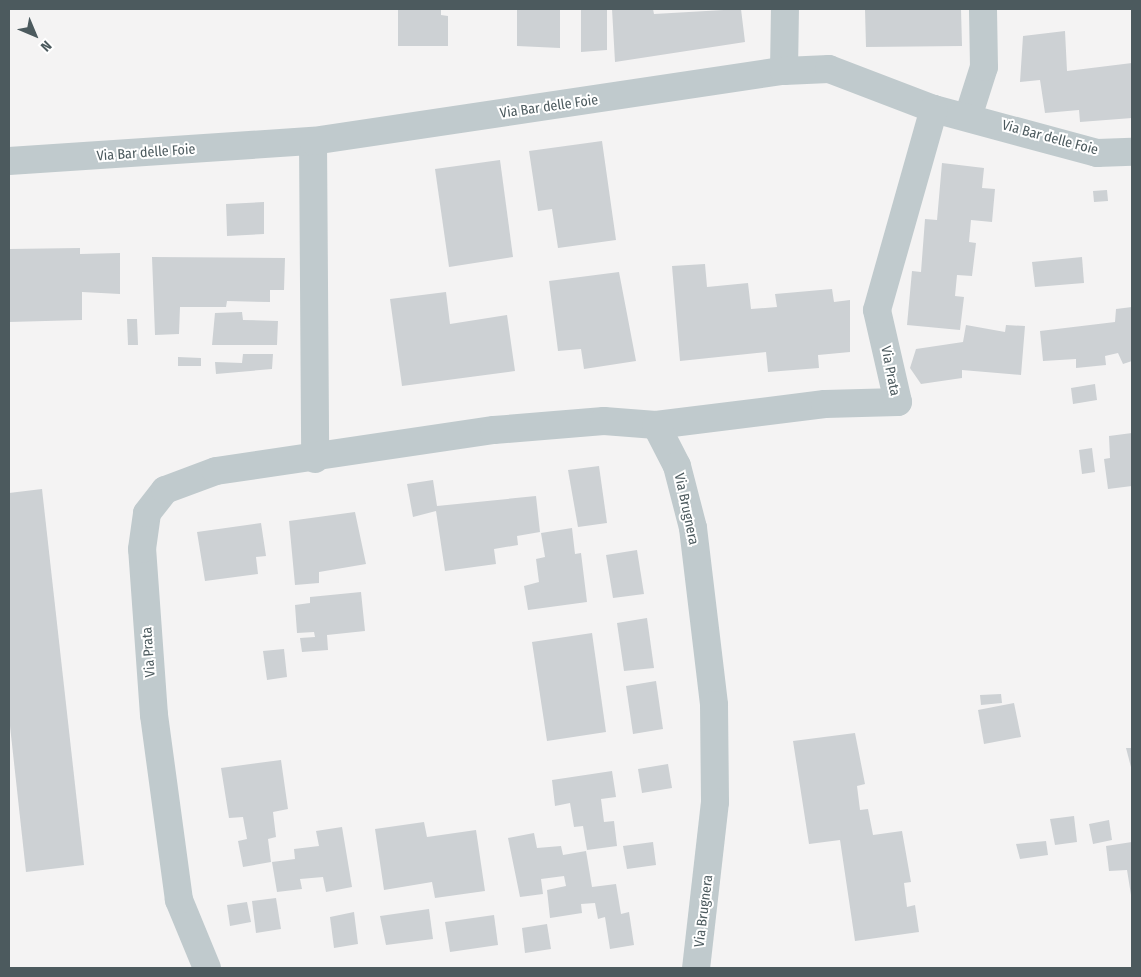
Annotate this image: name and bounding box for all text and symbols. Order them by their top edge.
north arrow [10,10,60,60]
text: N [37,37,55,55]
street label: Via Bar delle Foie [499,92,599,122]
street label: Via Bar delle Foie [1000,117,1100,159]
street label: Via Bar delle Foie [96,141,196,165]
street label: Via Prata [877,345,903,397]
street label: Via Brugnera [670,472,702,546]
street label: Via Prata [139,626,159,678]
street label: Via Brugnera [691,874,717,948]

